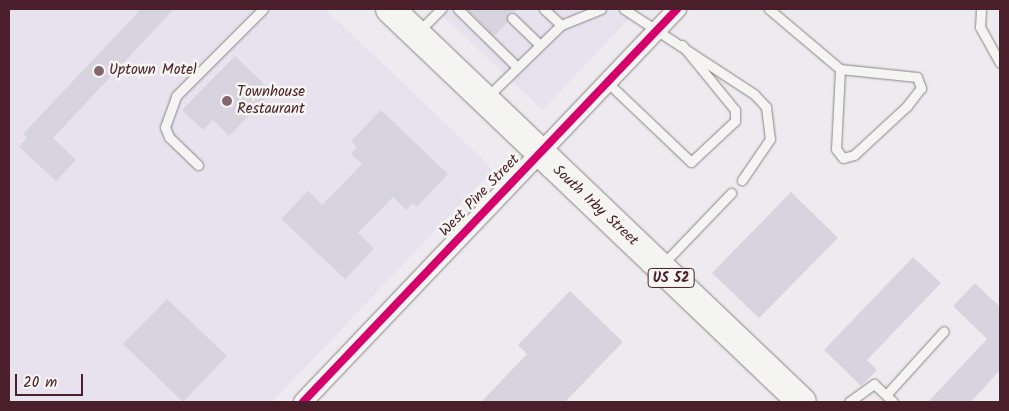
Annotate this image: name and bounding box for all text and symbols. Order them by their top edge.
place label: Uptown Motel [109,62,197,80]
marker: Uptown Motel [93,65,105,77]
place label: Townhouse Restaurant [237,83,305,118]
marker: Townhouse Restaurant [221,95,233,107]
street label: West Pine Street [436,151,524,241]
street label: South Irby Street [548,162,642,250]
road number: US 52 [647,266,695,290]
scale bar [18,364,85,396]
text: 20 m [23,371,57,395]

